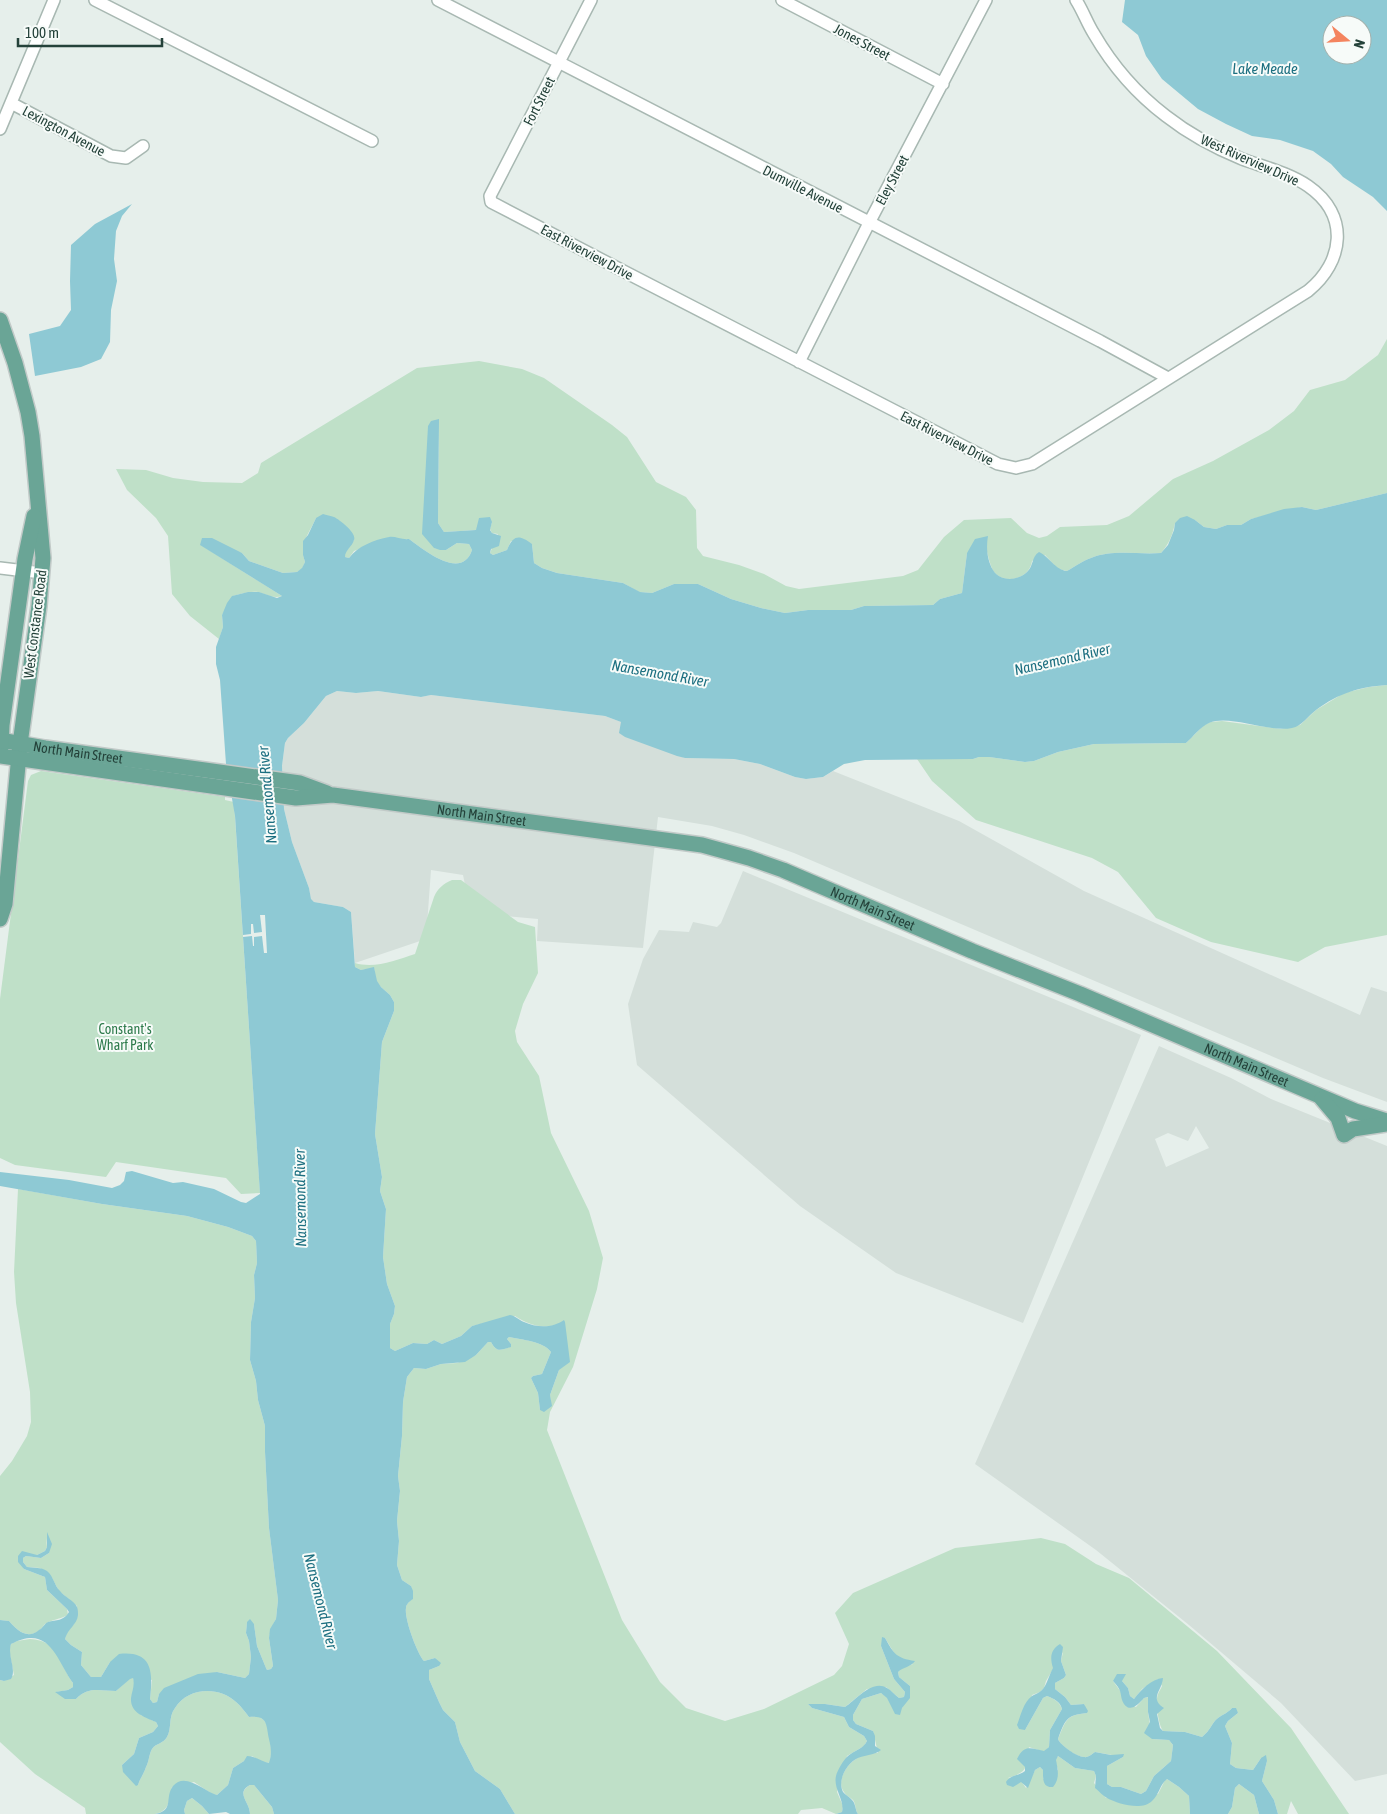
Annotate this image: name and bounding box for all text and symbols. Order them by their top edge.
scale bar [18,15,161,47]
north arrow [1322,15,1372,65]
street label: Jones Street [831,20,893,64]
text: 100 m [25,24,59,41]
text: N [1350,38,1368,50]
water label: Lake Meade [1232,60,1298,77]
street label: Fort Street [520,74,558,128]
street label: Lexington Avenue [20,103,108,159]
street label: West Riverview Drive [1198,131,1302,189]
street label: Eley Street [872,152,912,208]
street label: Dumville Avenue [760,162,846,216]
street label: East Riverview Drive [538,221,636,283]
street label: East Riverview Drive [898,408,996,468]
street label: West Constance Road [20,569,50,679]
water label: Nansemond River [1012,640,1112,678]
water label: Nansemond River [610,656,710,690]
street label: North Main Street [32,738,124,767]
water label: Nansemond River [254,745,280,844]
street label: North Main Street [436,801,527,829]
street label: North Main Street [828,883,917,934]
park label: Constant's Wharf Park [97,1021,153,1053]
street label: North Main Street [1202,1040,1291,1090]
water label: Nansemond River [291,1148,309,1247]
water label: Nansemond River [301,1552,341,1651]

